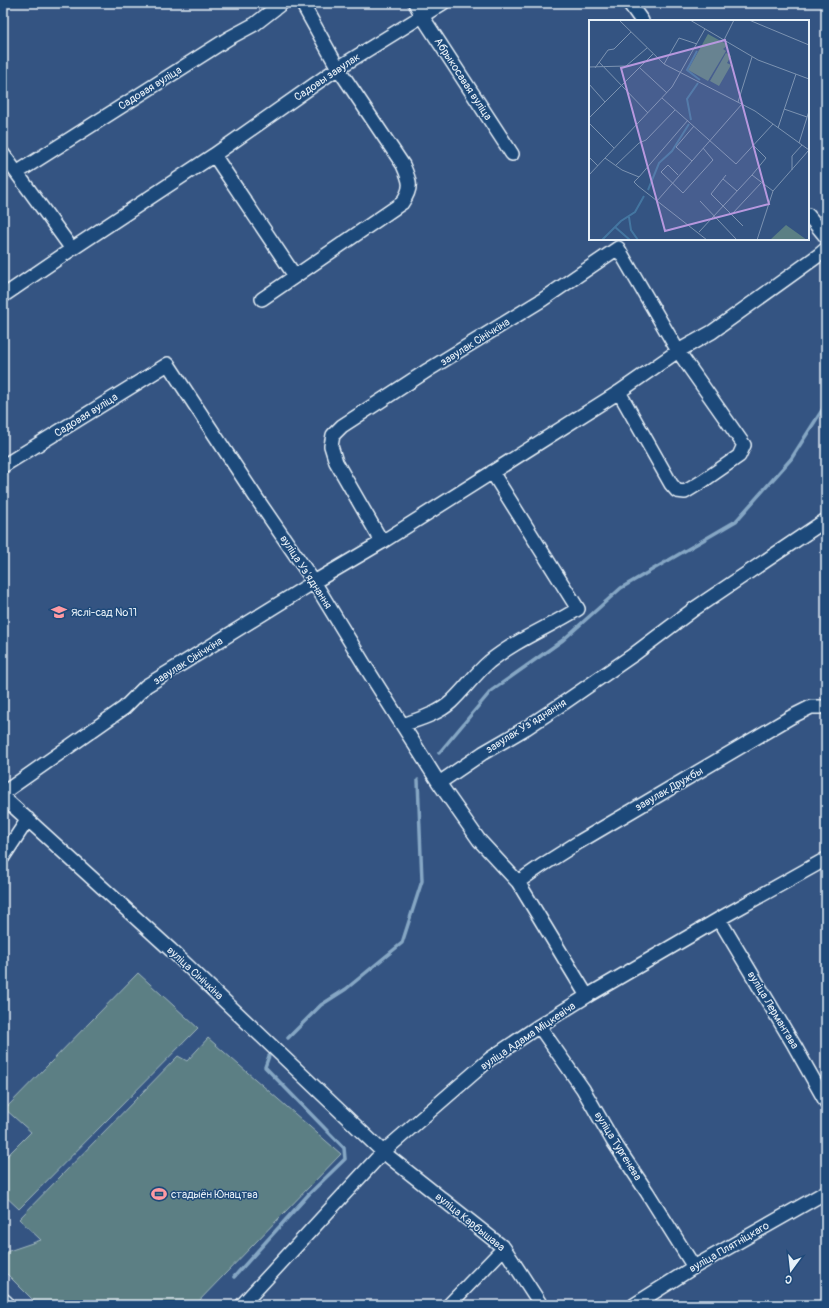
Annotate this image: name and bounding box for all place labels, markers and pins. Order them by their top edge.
school or university icon: Яслі-сад №11 [50,603,68,621]
place label: Яслі-сад №11 [71,606,137,619]
sports icon: стадыён Юнацтва [150,1185,168,1203]
place label: стадыён Юнацтва [171,1188,258,1201]

